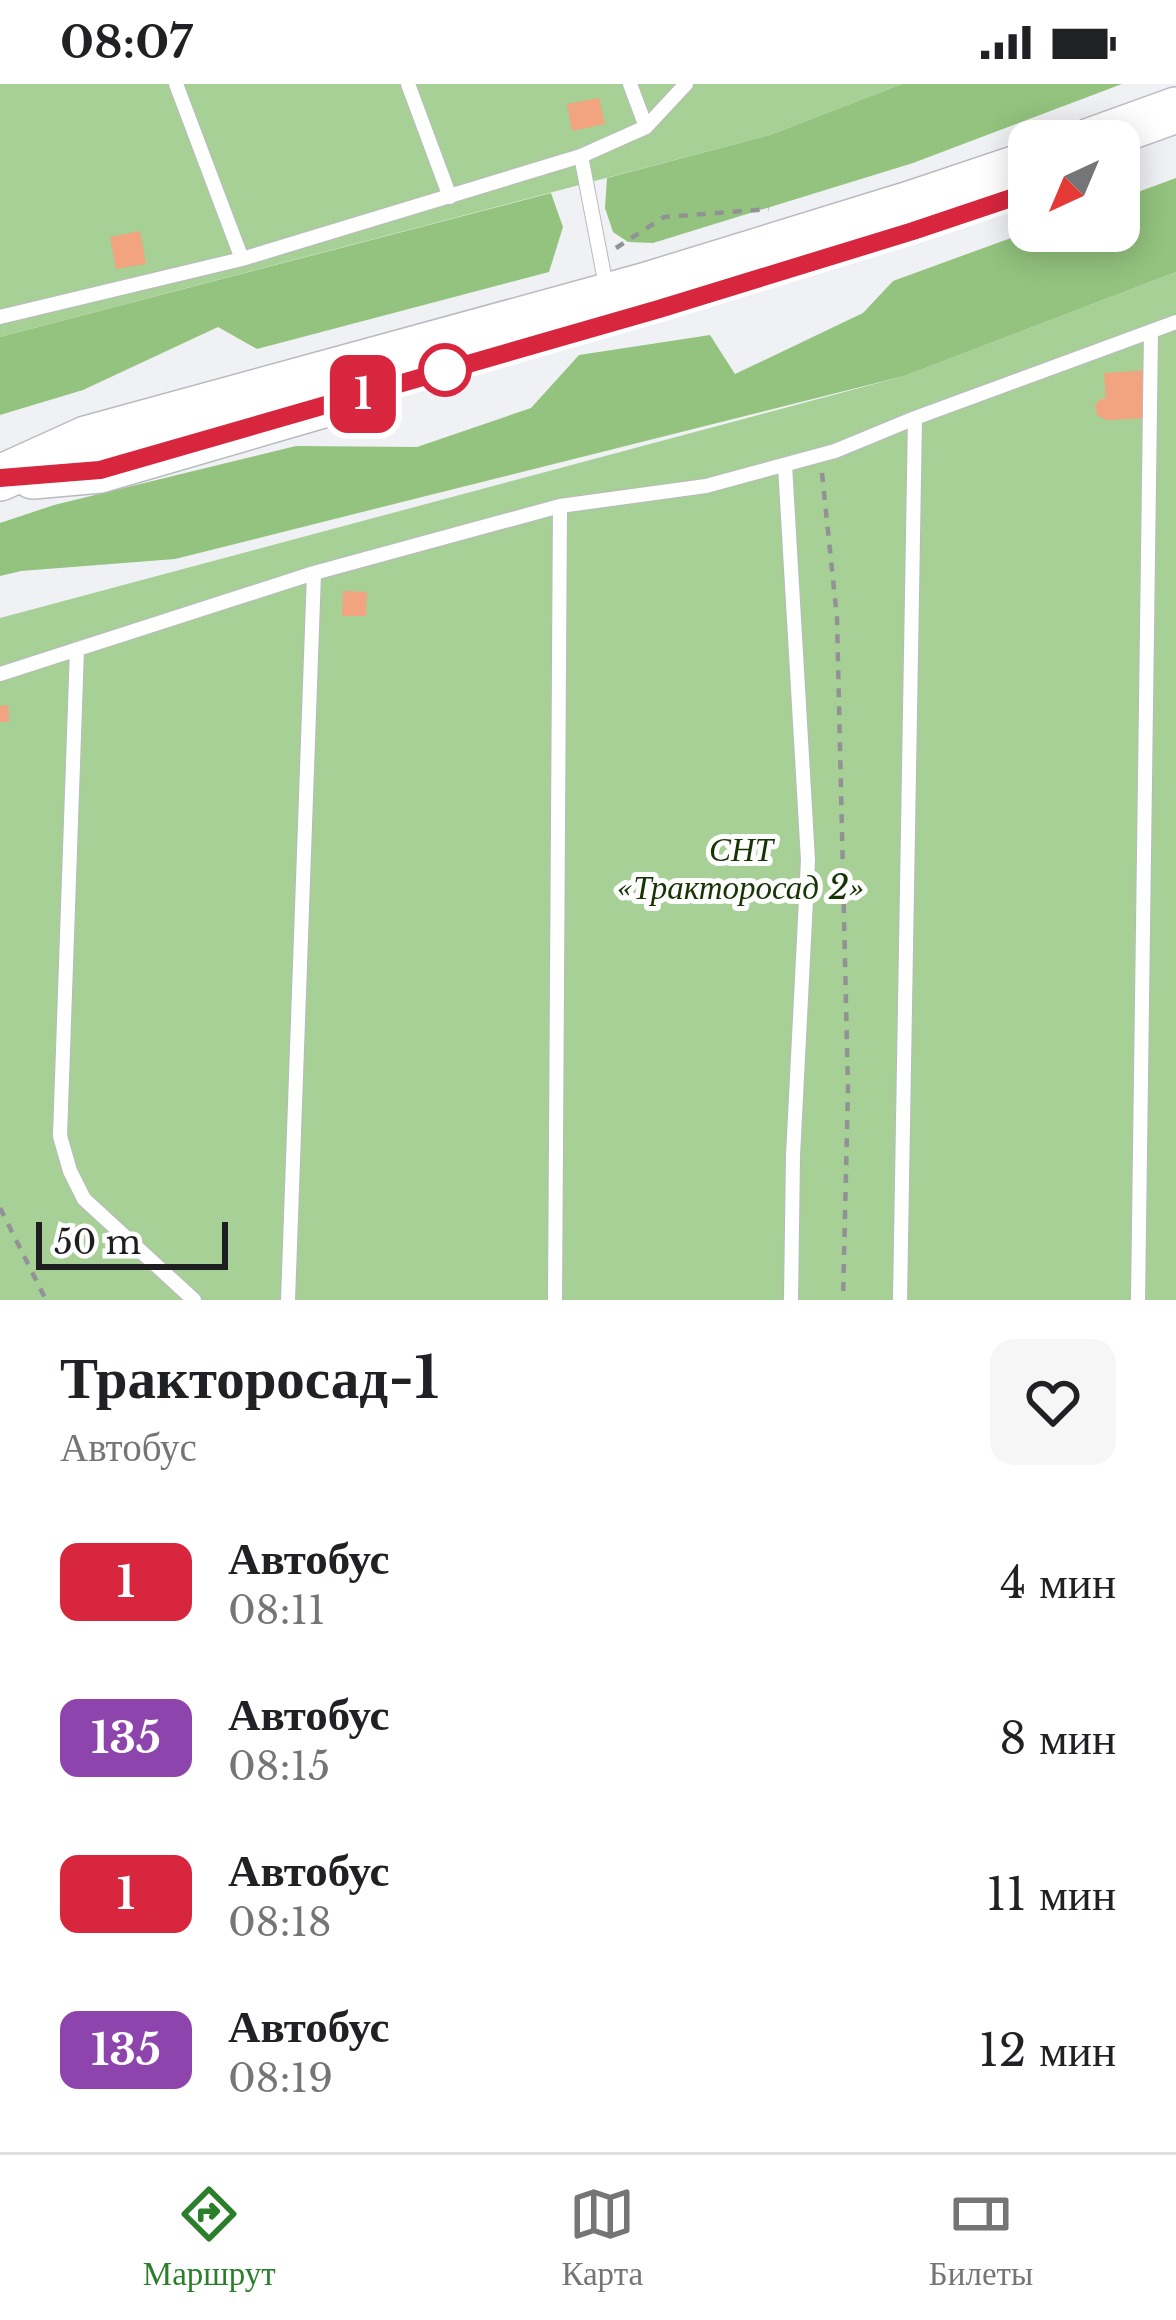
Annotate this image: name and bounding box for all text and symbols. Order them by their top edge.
text: 08:07 [60,14,193,70]
north arrow [1008,120,1140,252]
map controls [1008,120,1140,252]
unlabelled marker [420,345,470,395]
line badge: 1 [324,355,402,433]
text: 1 [354,368,372,420]
park label: СНТ «Тракторосад 2» [617,829,865,908]
scale bar [36,1216,228,1269]
text: 50 m [54,1222,141,1263]
button: heart [990,1339,1116,1465]
text: Тракторосад-1 [60,1343,439,1413]
text: Автобус [60,1423,197,1472]
text: Автобус [228,1530,390,1586]
text: 4 мин [1000,1554,1116,1610]
text: 1 [117,1556,135,1608]
text: 08:11 [228,1586,325,1635]
text: Автобус [228,1686,390,1742]
text: 8 мин [999,1710,1116,1766]
text: 135 [91,1712,161,1764]
text: 08:15 [228,1742,330,1791]
text: Автобус [228,1842,390,1898]
text: 11 мин [986,1866,1116,1922]
text: 1 [117,1868,135,1920]
text: 08:18 [228,1898,332,1947]
text: Автобус [228,1998,390,2054]
text: 12 мин [979,2022,1116,2078]
text: 135 [91,2024,161,2076]
text: 08:19 [228,2054,333,2103]
tab: Маршрут [143,2181,276,2294]
tab: Карта [561,2181,643,2294]
tab: Билеты [929,2181,1033,2294]

